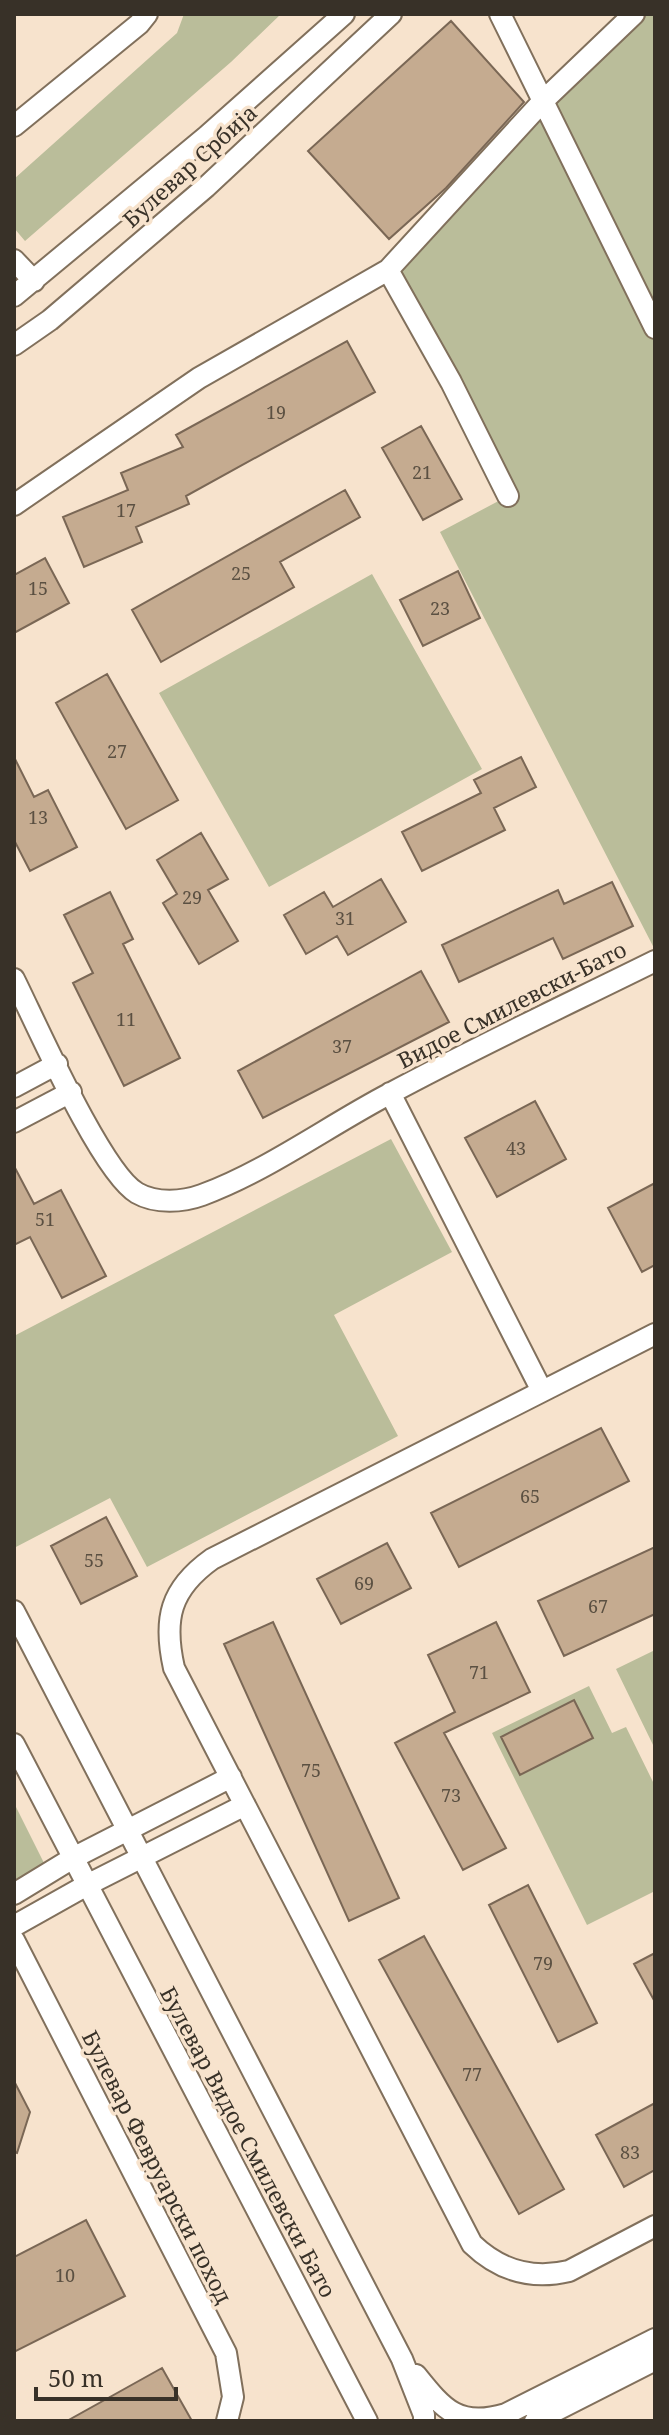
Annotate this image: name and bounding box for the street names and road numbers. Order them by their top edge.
street label: Булевар Србија [116,97,263,234]
street label: Видое Смилевски-Бато [392,933,631,1075]
street label: Булевар Видое Смилевски Бато [154,1981,344,2302]
street label: Булевар Февруарски поход [76,2025,240,2308]

